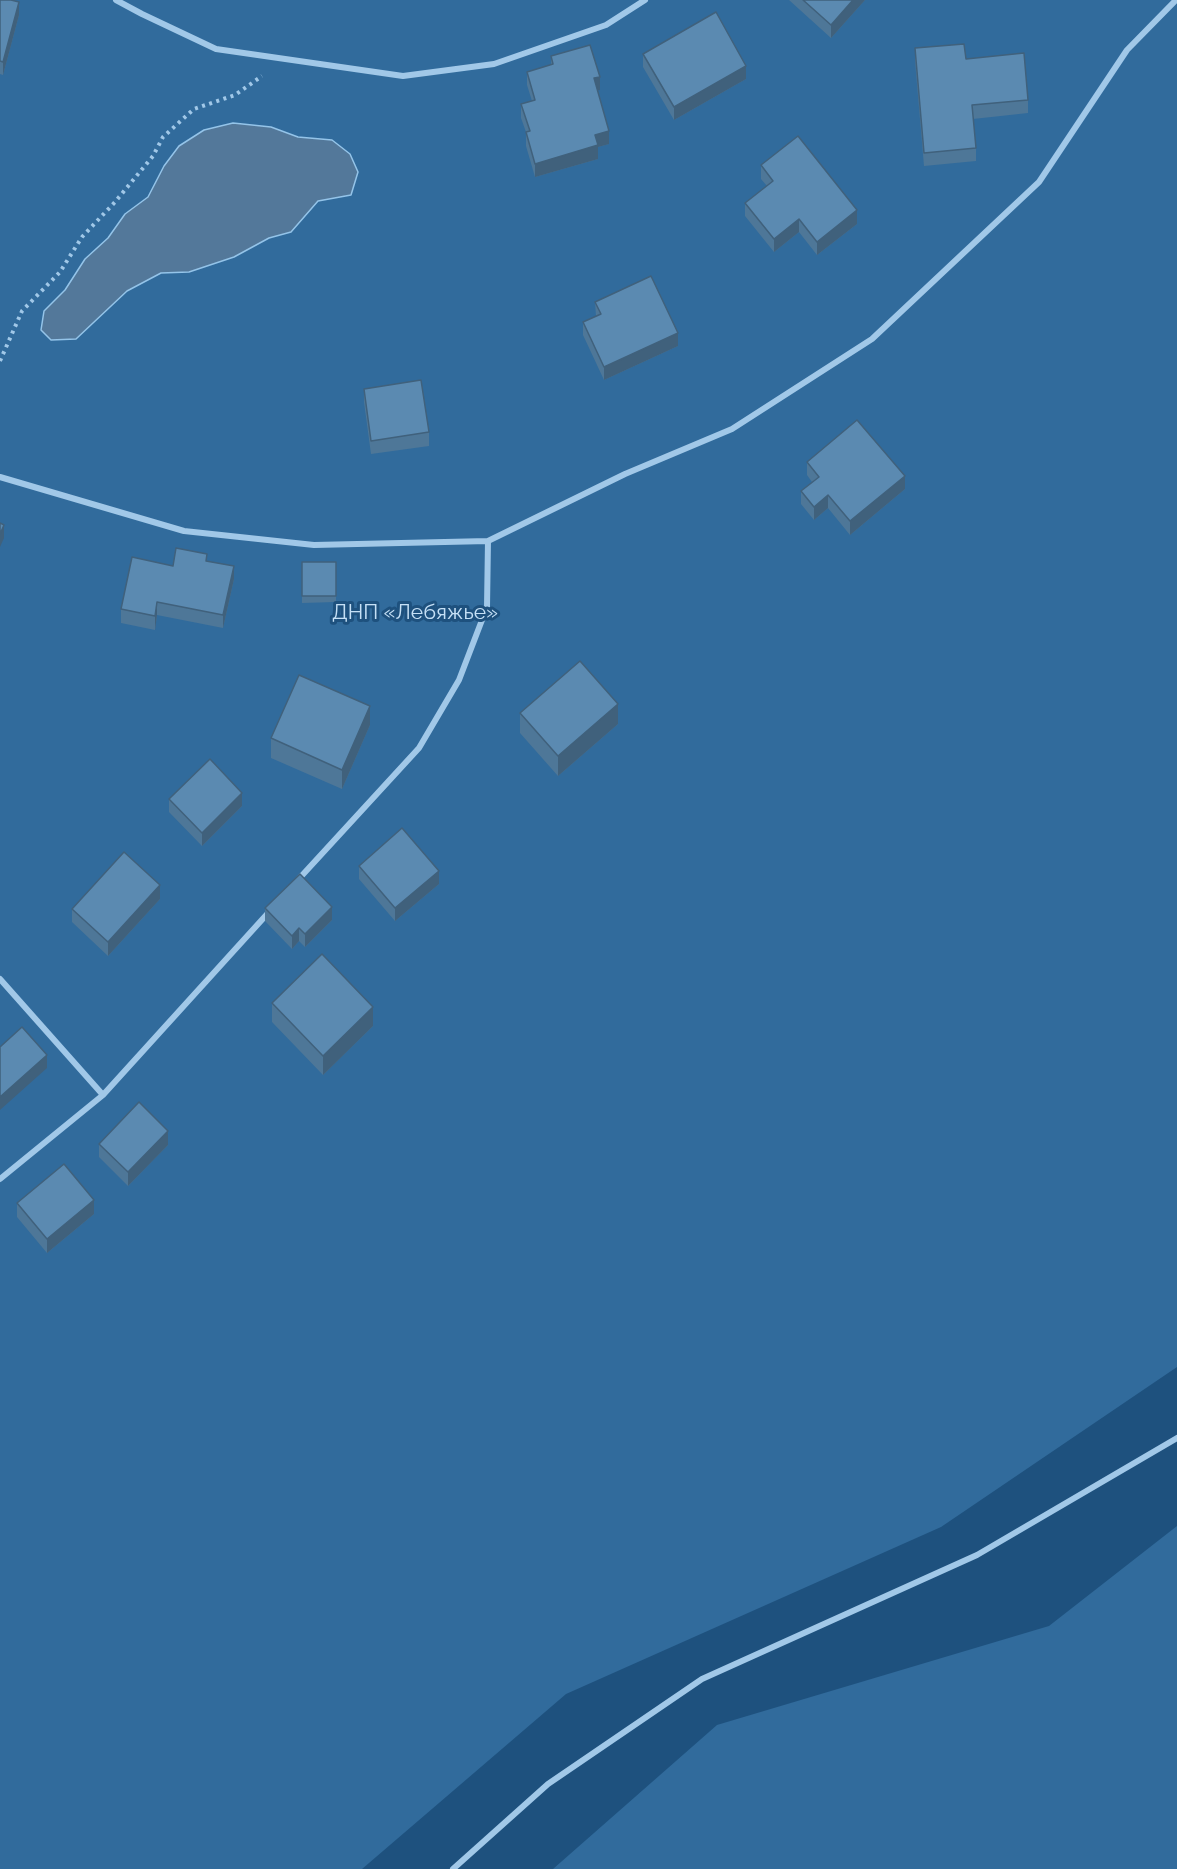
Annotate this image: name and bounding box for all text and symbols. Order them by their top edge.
park label: ДНП «Лебяжье» [332,600,498,626]

